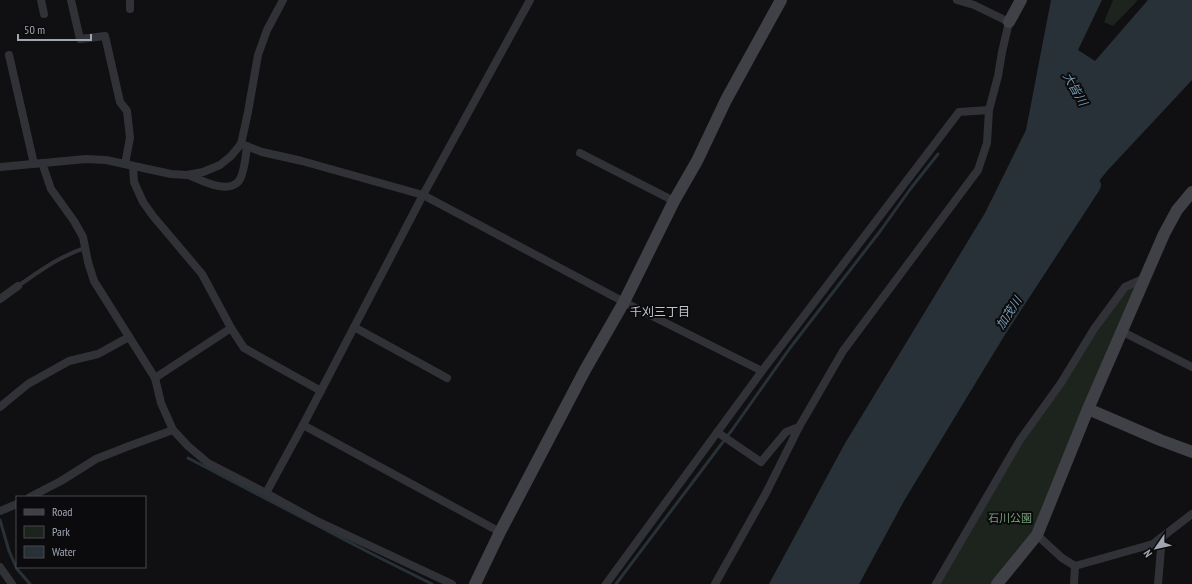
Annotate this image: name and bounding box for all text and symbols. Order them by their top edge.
scale bar [18,16,91,42]
text: 50 m [24,22,45,37]
water label: 大皆川 [1060,69,1092,110]
water label: 加茂川 [992,292,1026,332]
district label: 千刈三丁目 [630,304,690,319]
legend [16,496,146,568]
text: Road [52,504,72,519]
park label: 石川公園 [988,511,1032,525]
text: Park [52,524,70,539]
north arrow [1136,528,1176,568]
text: Water [52,544,77,559]
text: N [1140,547,1155,560]

